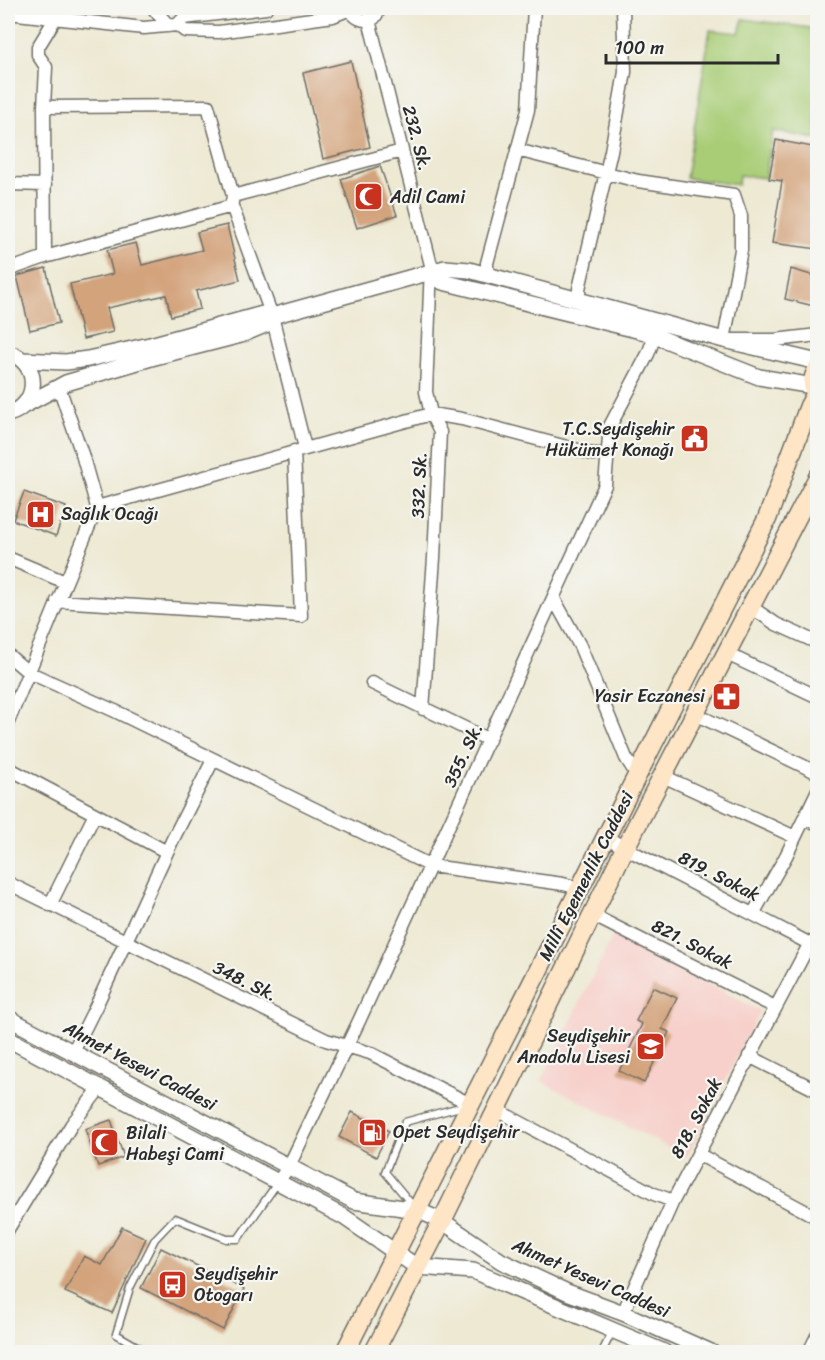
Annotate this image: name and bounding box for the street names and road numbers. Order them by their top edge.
street label: 232. Sk. [393,101,441,175]
street label: 332. Sk. [402,451,436,519]
street label: 355. Sk. [434,717,492,793]
street label: Millî Egemenlik Caddesi [529,784,643,967]
street label: 819. Sokak [672,842,766,911]
street label: 821. Sokak [646,910,739,978]
street label: 348. Sk. [207,952,283,1010]
street label: Ahmet Yesevi Caddesi [57,1012,223,1120]
street label: 818. Sokak [661,1071,731,1164]
street label: Ahmet Yesevi Caddesi [506,1228,676,1328]

